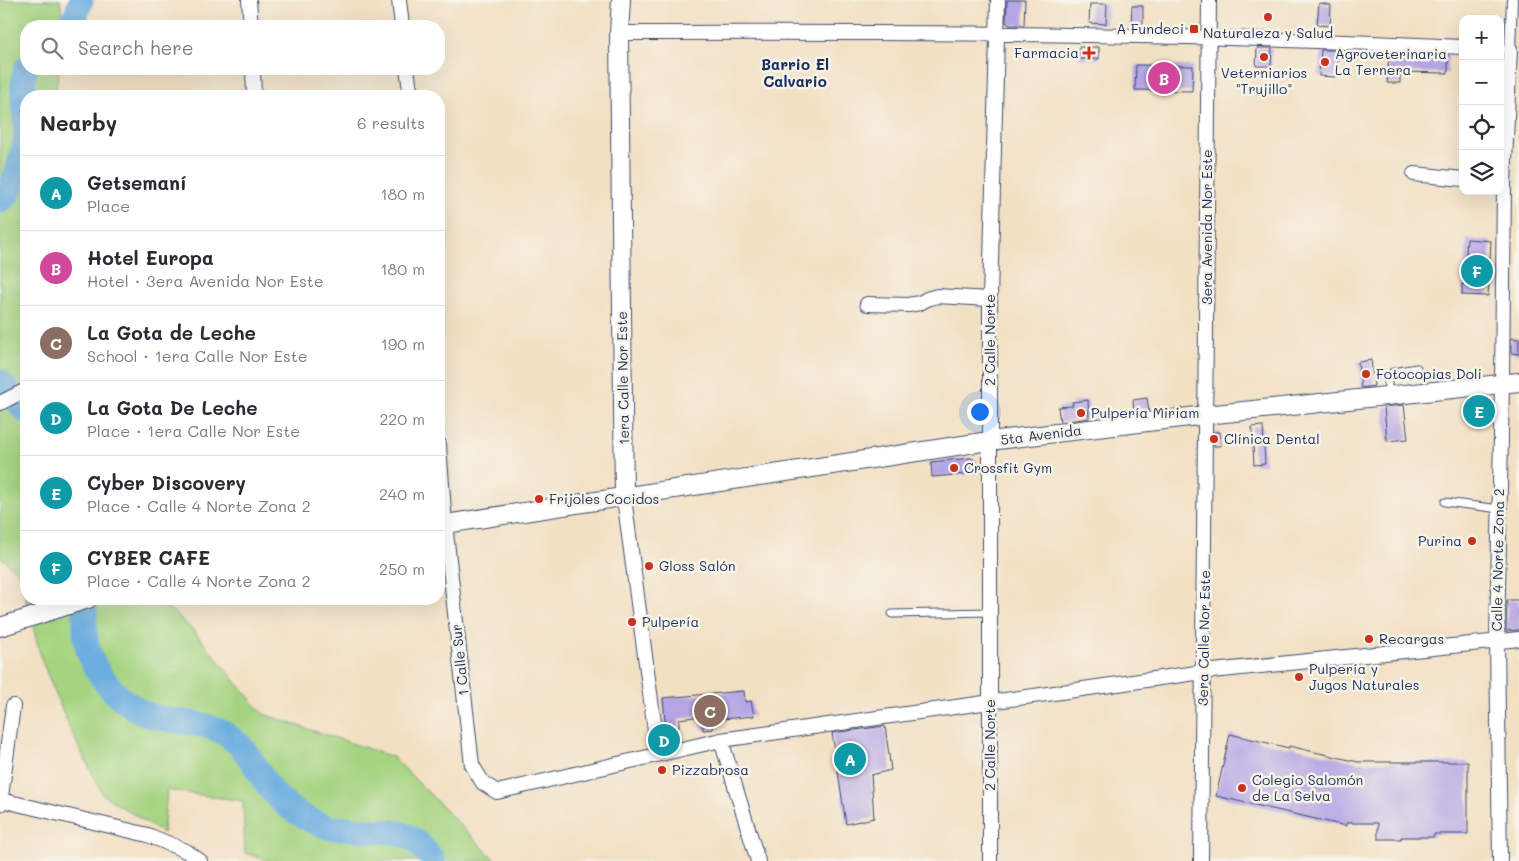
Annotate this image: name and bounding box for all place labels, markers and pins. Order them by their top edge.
marker: Naturaleza y Salud [1262,11,1274,23]
place label: A Fundeci [1117,19,1184,38]
marker: A Fundeci [1188,23,1200,35]
place label: Naturaleza y Salud [1203,23,1333,42]
place label: Farmacia [1014,43,1079,62]
place label: Agroveterinaria La Ternera [1335,44,1447,79]
marker: Farmacia [1083,47,1095,59]
marker: Veterniarios "Trujillo" [1258,51,1270,63]
marker: Agroveterinaria La Ternera [1319,56,1331,68]
pin: B [1148,59,1180,97]
place label: Veterniarios "Trujillo" [1221,63,1307,98]
pin: F [1461,252,1493,290]
place label: Fotocopias Doli [1376,364,1482,383]
marker: Fotocopias Doli [1360,368,1372,380]
pin: E [1463,392,1495,430]
place label: Pulpería Miriam [1091,403,1199,422]
marker: Pulpería Miriam [1075,407,1087,419]
place label: Clínica Dental [1224,429,1320,448]
marker: Clínica Dental [1208,433,1220,445]
place label: Crossfit Gym [964,458,1052,477]
marker: Crossfit Gym [948,462,960,474]
place label: Frijoles Cocidos [549,489,659,508]
marker: Frijoles Cocidos [533,493,545,505]
place label: Purina [1418,531,1462,550]
marker: Purina [1466,535,1478,547]
place label: Gloss Salón [659,556,735,575]
marker: Gloss Salón [643,560,655,572]
place label: Pulpería [642,612,699,631]
marker: Pulpería [626,616,638,628]
place label: Recargas [1379,629,1444,648]
marker: Recargas [1363,633,1375,645]
place label: Pulpería y Jugos Naturales [1309,659,1420,694]
marker: Pulpería y Jugos Naturales [1293,671,1305,683]
pin: C [694,692,726,730]
pin: D [648,721,680,759]
pin: A [834,740,866,778]
place label: Pizzabrosa [672,760,749,779]
marker: Pizzabrosa [656,764,668,776]
place label: Colegio Salomón de La Selva [1252,770,1363,805]
marker: Colegio Salomón de La Selva [1236,782,1248,794]

